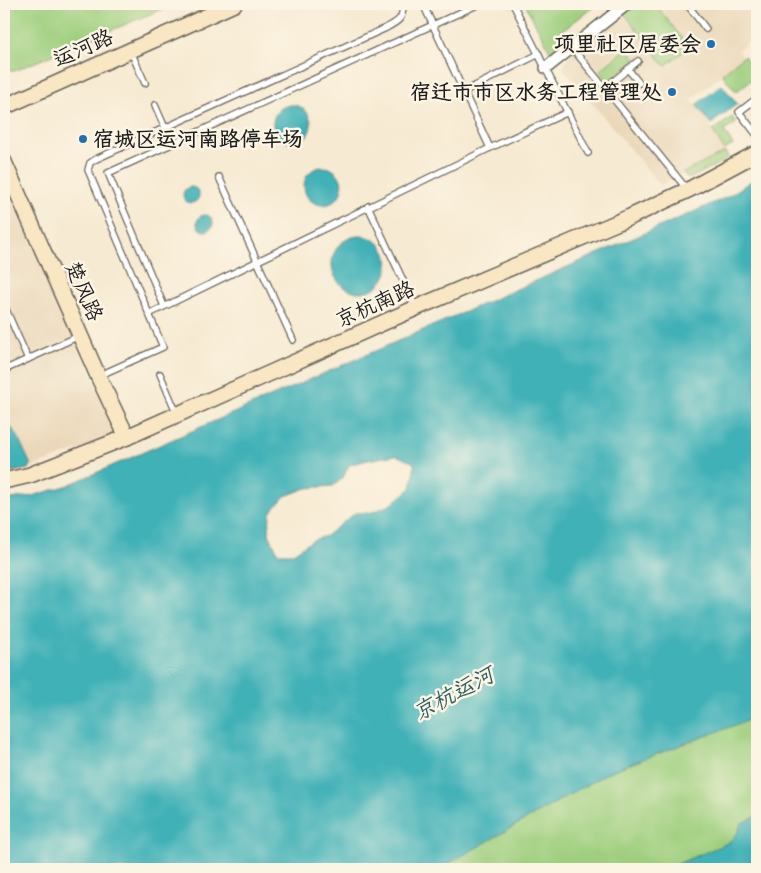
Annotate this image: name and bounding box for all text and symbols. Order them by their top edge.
street label: 运河路 [49,23,117,73]
place label: 项里社区居委会 [554,31,701,57]
marker: 项里社区居委会 [705,38,717,50]
place label: 宿迁市市区水务工程管理处 [410,79,662,105]
marker: 宿迁市市区水务工程管理处 [666,86,678,98]
place label: 宿城区运河南路停车场 [93,126,303,152]
marker: 宿城区运河南路停车场 [77,133,89,145]
street label: 楚风路 [59,257,109,325]
street label: 京杭南路 [331,275,419,333]
water label: 京杭运河 [408,659,502,727]

